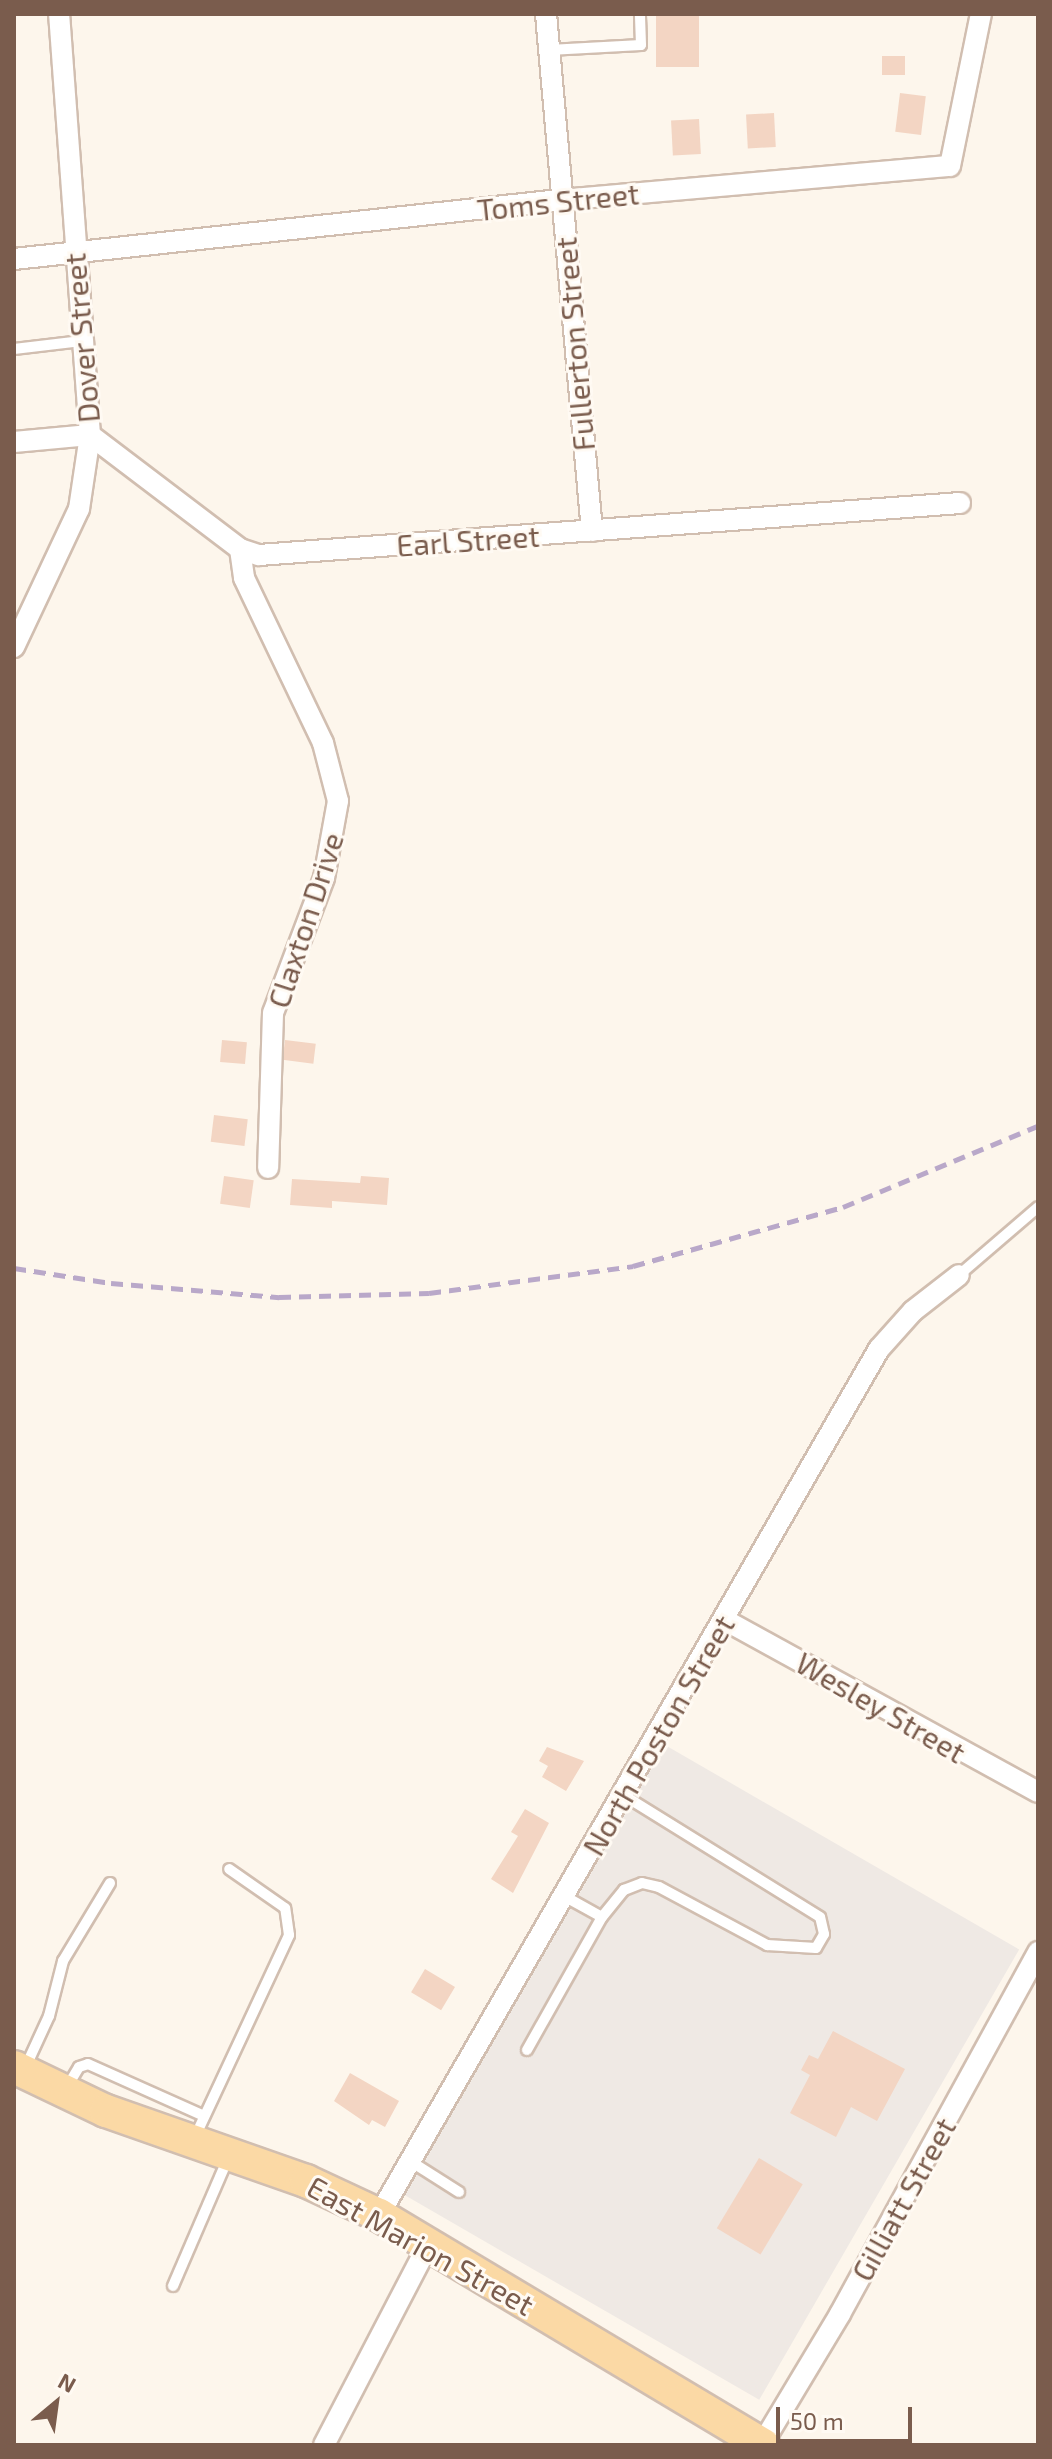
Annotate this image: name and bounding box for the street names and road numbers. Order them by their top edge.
street label: Toms Street [475,175,641,227]
street label: Fullerton Street [547,235,601,453]
street label: Dover Street [56,251,106,425]
street label: Earl Street [395,517,541,563]
street label: Claxton Drive [260,828,350,1012]
street label: North Poston Street [575,1608,741,1862]
street label: Wesley Street [790,1644,972,1770]
street label: Gilliatt Street [843,2111,963,2287]
street label: East Marion Street [301,2168,541,2322]

